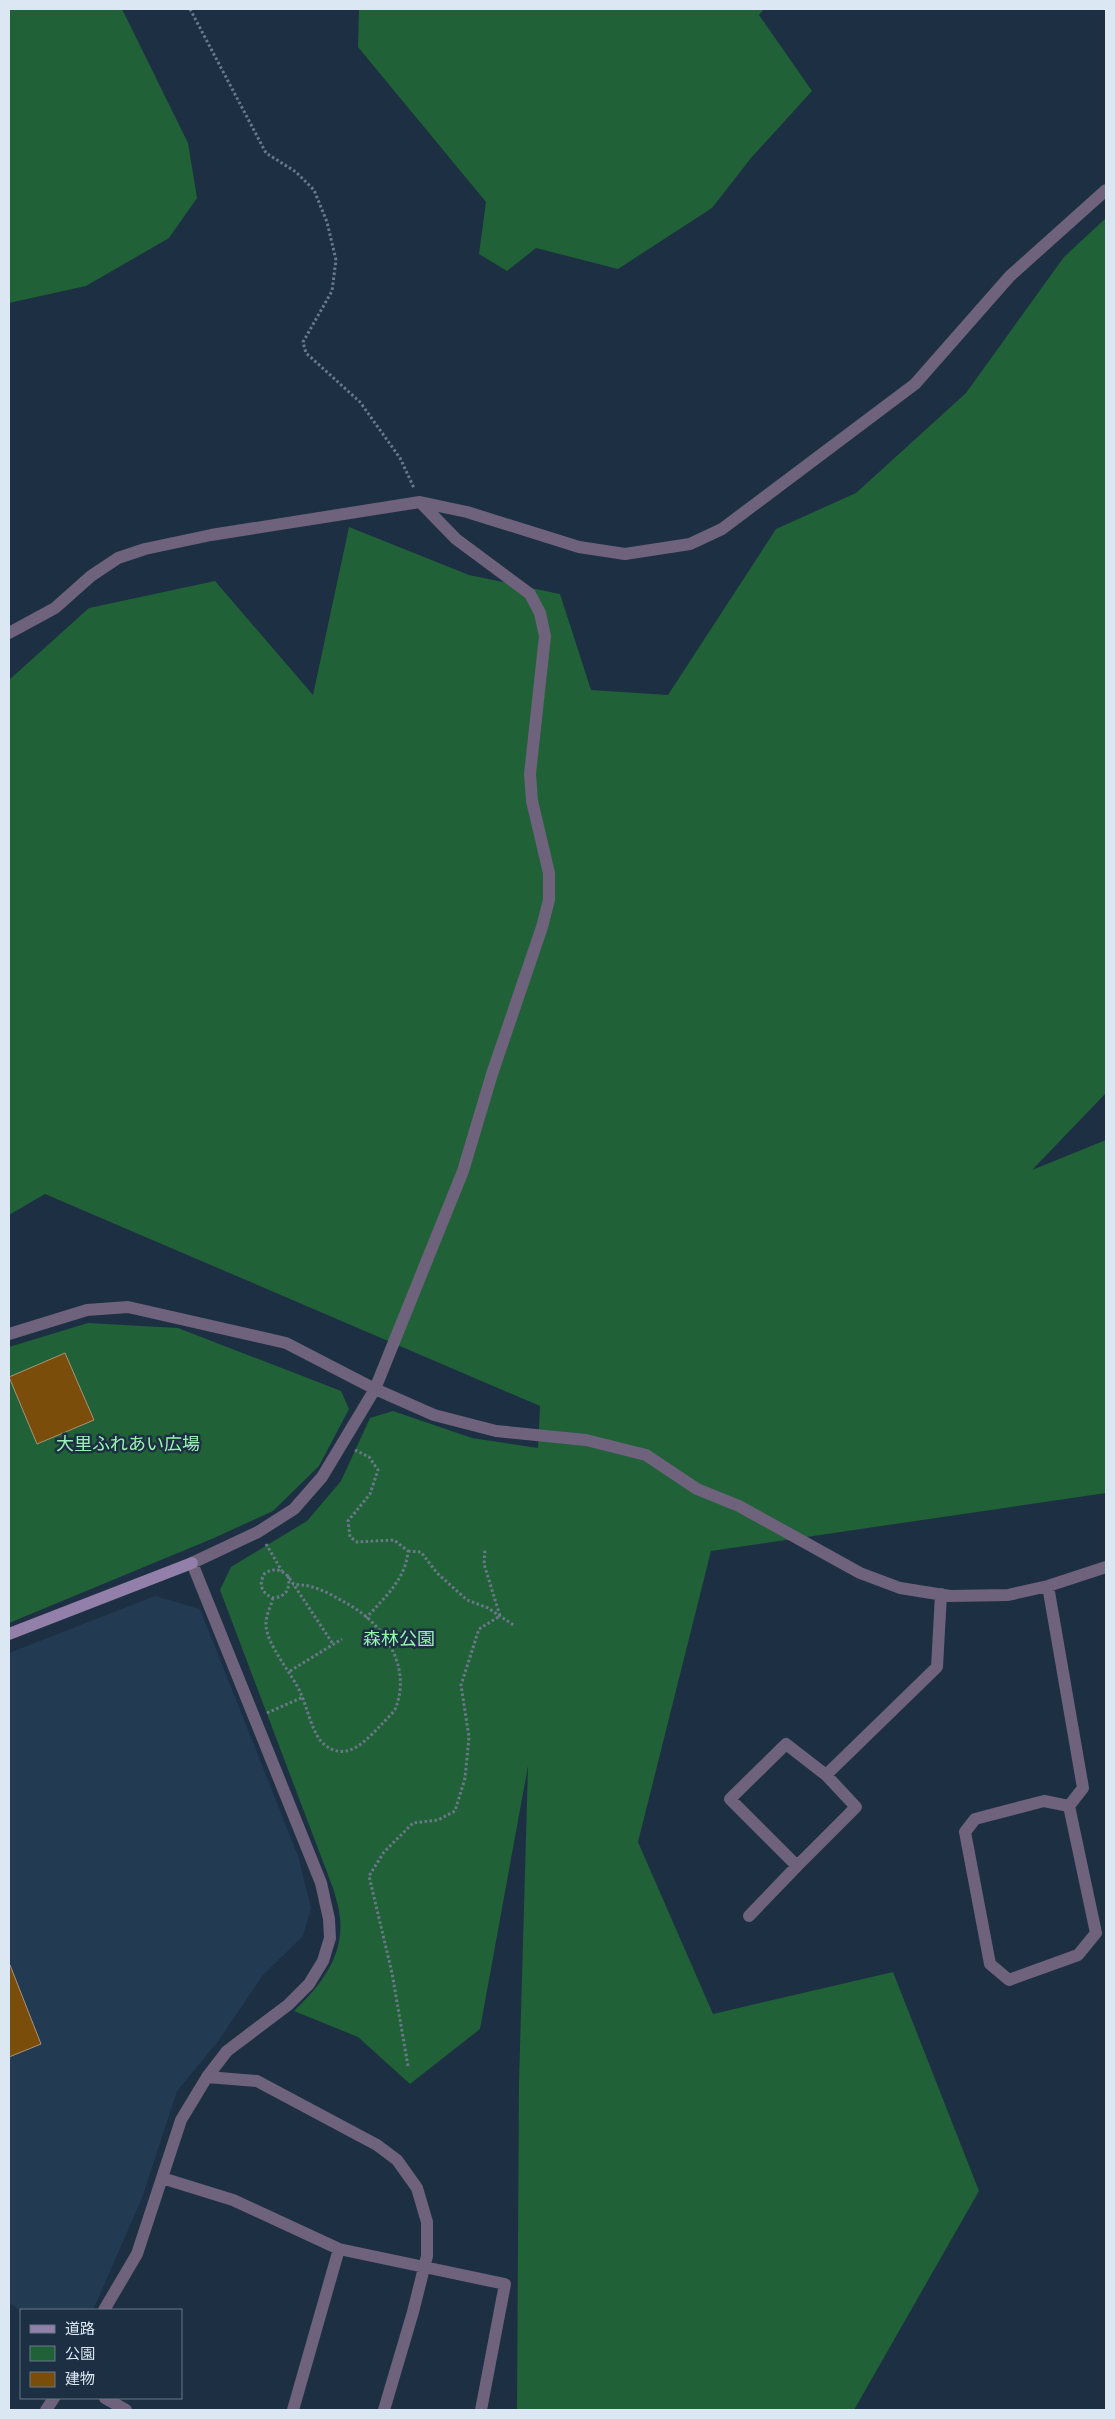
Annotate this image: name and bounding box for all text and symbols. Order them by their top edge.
park label: 大里ふれあい広場 [56,1432,200,1454]
park label: 森林公園 [363,1627,435,1649]
legend [20,2309,182,2399]
text: 道路 [65,2319,95,2337]
text: 公園 [65,2344,95,2362]
text: 建物 [65,2369,95,2387]

